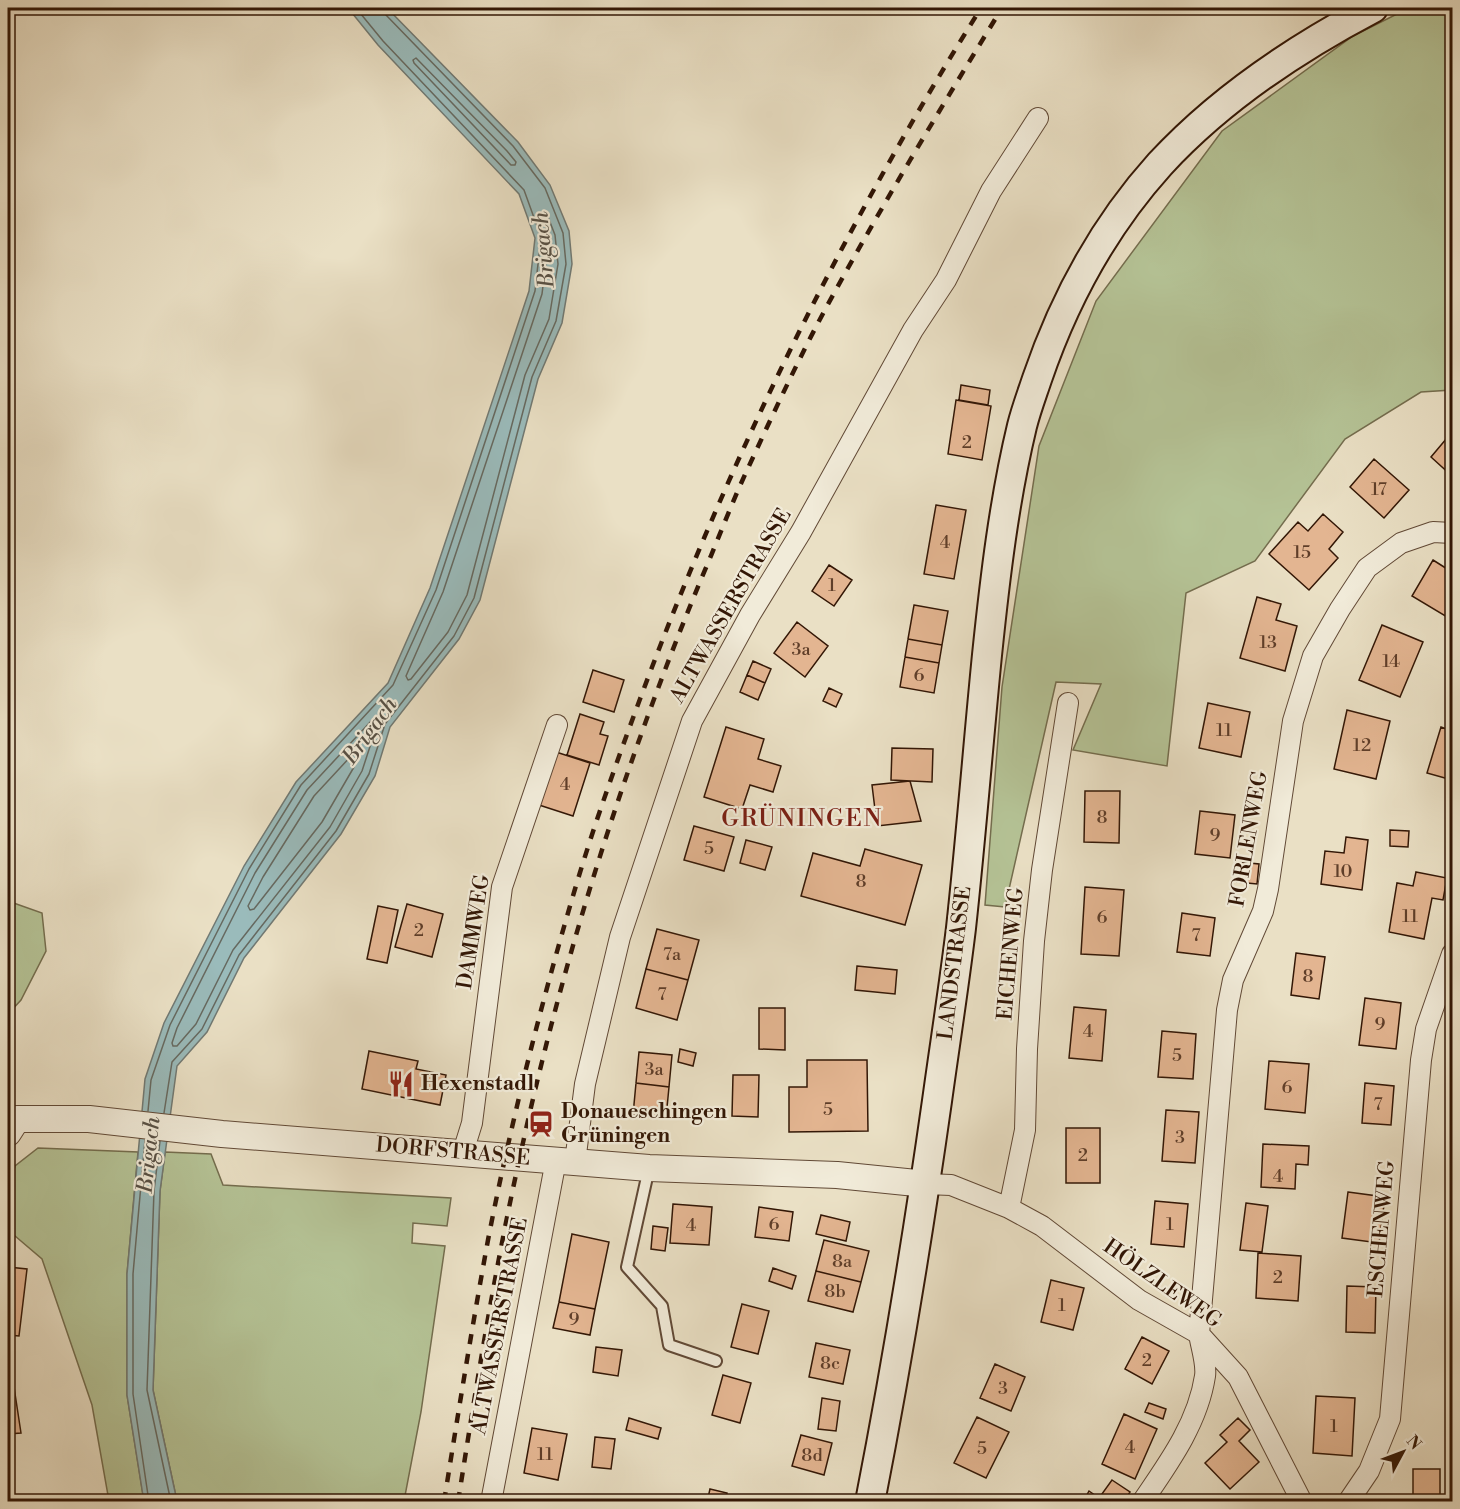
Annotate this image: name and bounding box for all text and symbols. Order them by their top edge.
water label: Brigach [527,210,561,290]
house number: 2 [962,431,972,454]
house number: 17 [1371,478,1387,501]
street label: ALTWASSERSTRASSE [664,504,797,709]
house number: 4 [940,531,951,554]
house number: 15 [1293,541,1311,564]
house number: 1 [828,574,836,597]
house number: 13 [1259,631,1277,654]
house number: 3a [791,638,811,661]
house number: 14 [1382,650,1400,673]
house number: 6 [914,664,925,687]
water label: Brigach [336,691,404,771]
house number: 11 [1216,719,1232,742]
house number: 12 [1353,734,1371,757]
street label: FORLENWEG [1224,768,1274,909]
house number: 4 [560,773,571,796]
district label: GRÜNINGEN [721,803,883,834]
house number: 8 [1096,806,1108,829]
house number: 9 [1210,824,1221,847]
house number: 5 [704,837,714,860]
house number: 10 [1333,860,1353,883]
house number: 8 [855,870,867,893]
street label: DAMMWEG [452,872,496,991]
street label: LANDSTRASSE [933,885,977,1041]
street label: EICHENWEG [992,886,1030,1021]
house number: 11 [1402,905,1418,928]
house number: 6 [1097,906,1108,929]
house number: 2 [414,919,424,942]
house number: 7 [1191,924,1201,947]
house number: 7a [663,943,682,966]
house number: 8 [1302,965,1314,988]
house number: 7 [657,983,667,1006]
house number: 9 [1375,1013,1386,1036]
house number: 4 [1083,1020,1094,1043]
house number: 5 [1172,1044,1182,1067]
house number: 3a [644,1058,664,1081]
restaurant icon: Hexenstadl [386,1069,416,1099]
place label: Hexenstadl [421,1071,534,1097]
house number: 6 [1282,1076,1293,1099]
house number: 7 [1373,1093,1383,1116]
house number: 5 [823,1098,833,1121]
place label: Donaueschingen Grüningen [561,1099,727,1149]
station icon: Donaueschingen Grüningen [526,1109,556,1139]
water label: Brigach [131,1115,167,1195]
house number: 3 [1175,1126,1185,1149]
street label: DORFSTRASSE [375,1132,531,1172]
house number: 2 [1078,1144,1088,1167]
street label: ESCHENWEG [1363,1159,1401,1299]
house number: 4 [1273,1165,1284,1188]
house number: 6 [769,1213,780,1236]
house number: 1 [1166,1213,1174,1236]
house number: 4 [686,1214,697,1237]
street label: ALTWASSERSTRASSE [466,1215,534,1438]
street label: HÖLZLEWEG [1098,1232,1228,1335]
house number: 8a [832,1250,853,1273]
house number: 2 [1273,1266,1283,1289]
house number: 8b [824,1280,846,1303]
house number: 1 [1058,1294,1066,1317]
house number: 9 [569,1308,580,1331]
house number: 2 [1142,1349,1152,1372]
house number: 8c [820,1352,840,1375]
house number: 3 [998,1377,1008,1400]
house number: 1 [1330,1415,1338,1438]
north arrow [1373,1422,1433,1482]
text: N [1402,1431,1425,1454]
house number: 4 [1125,1436,1136,1459]
house number: 5 [977,1437,987,1460]
house number: 11 [537,1443,553,1466]
house number: 8d [801,1444,823,1467]

